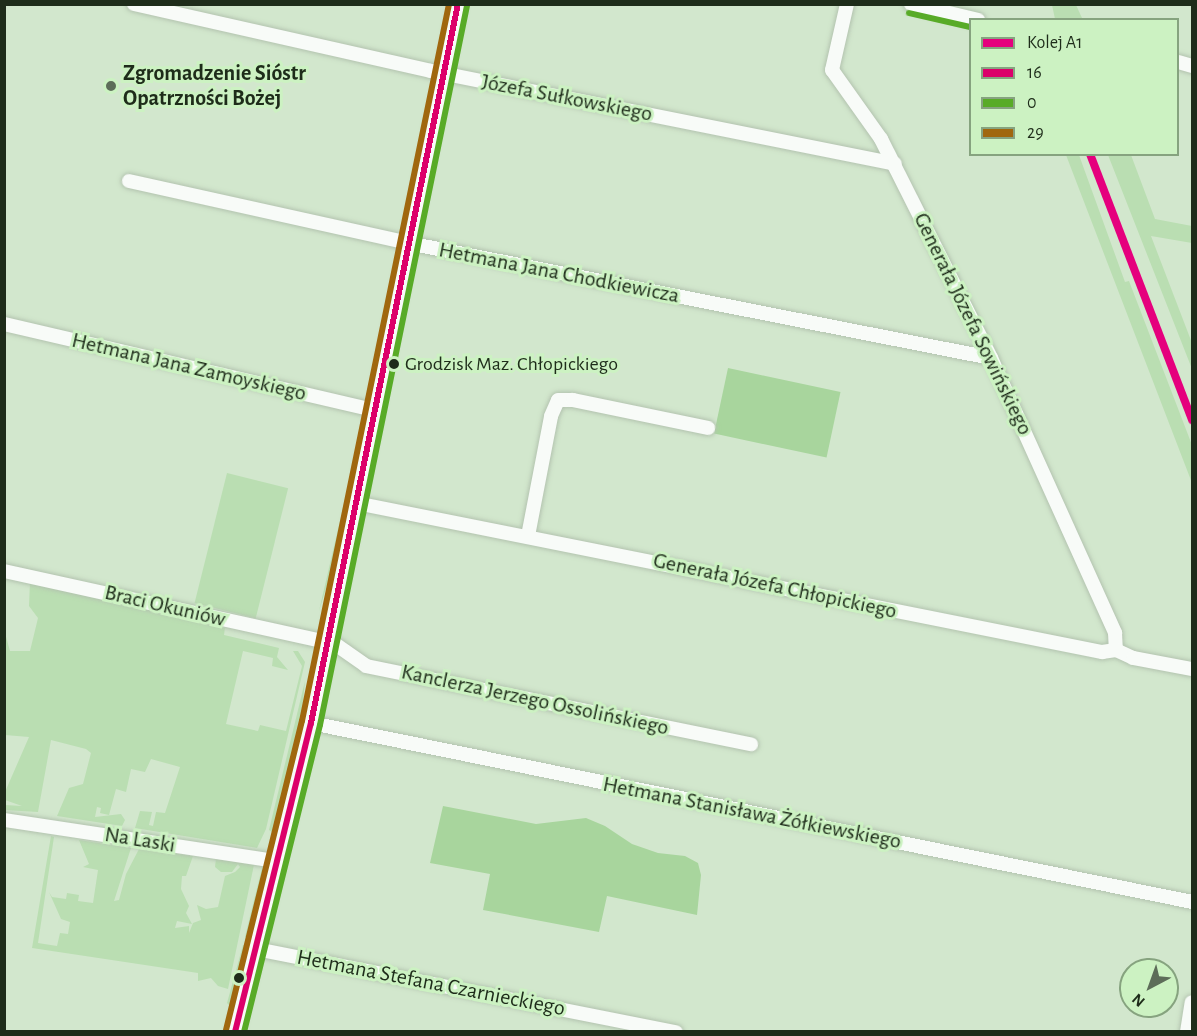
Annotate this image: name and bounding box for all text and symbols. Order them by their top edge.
legend [969,18,1179,156]
text: Kolej A1 [1027,34,1082,52]
place label: Zgromadzenie Sióstr Opatrzności Bożej [123,60,306,112]
text: 16 [1027,64,1042,82]
street label: Józefa Sułkowskiego [479,69,655,127]
marker: Zgromadzenie Sióstr Opatrzności Bożej [104,79,118,93]
text: 0 [1027,94,1037,112]
text: 29 [1027,124,1044,142]
street label: Generała Józefa Sowińskiego [908,209,1038,439]
street label: Hetmana Jana Chodkiewicza [437,237,681,309]
street label: Hetmana Jana Zamoyskiego [69,327,309,407]
place label: Grodzisk Maz. Chłopickiego [405,352,618,376]
marker: Grodzisk Maz. Chłopickiego [388,358,400,370]
street label: Generała Józefa Chłopickiego [651,547,899,625]
street label: Braci Okuniów [102,579,228,633]
street label: Kanclerza Jerzego Ossolińskiego [399,659,671,741]
street label: Hetmana Stanisława Żółkiewskiego [601,771,903,855]
street label: Na Laski [103,821,177,859]
street label: Hetmana Stefana Czarnieckiego [295,944,567,1022]
north arrow [1119,958,1179,1018]
unlabelled marker [233,972,245,984]
text: N [1129,990,1148,1010]

